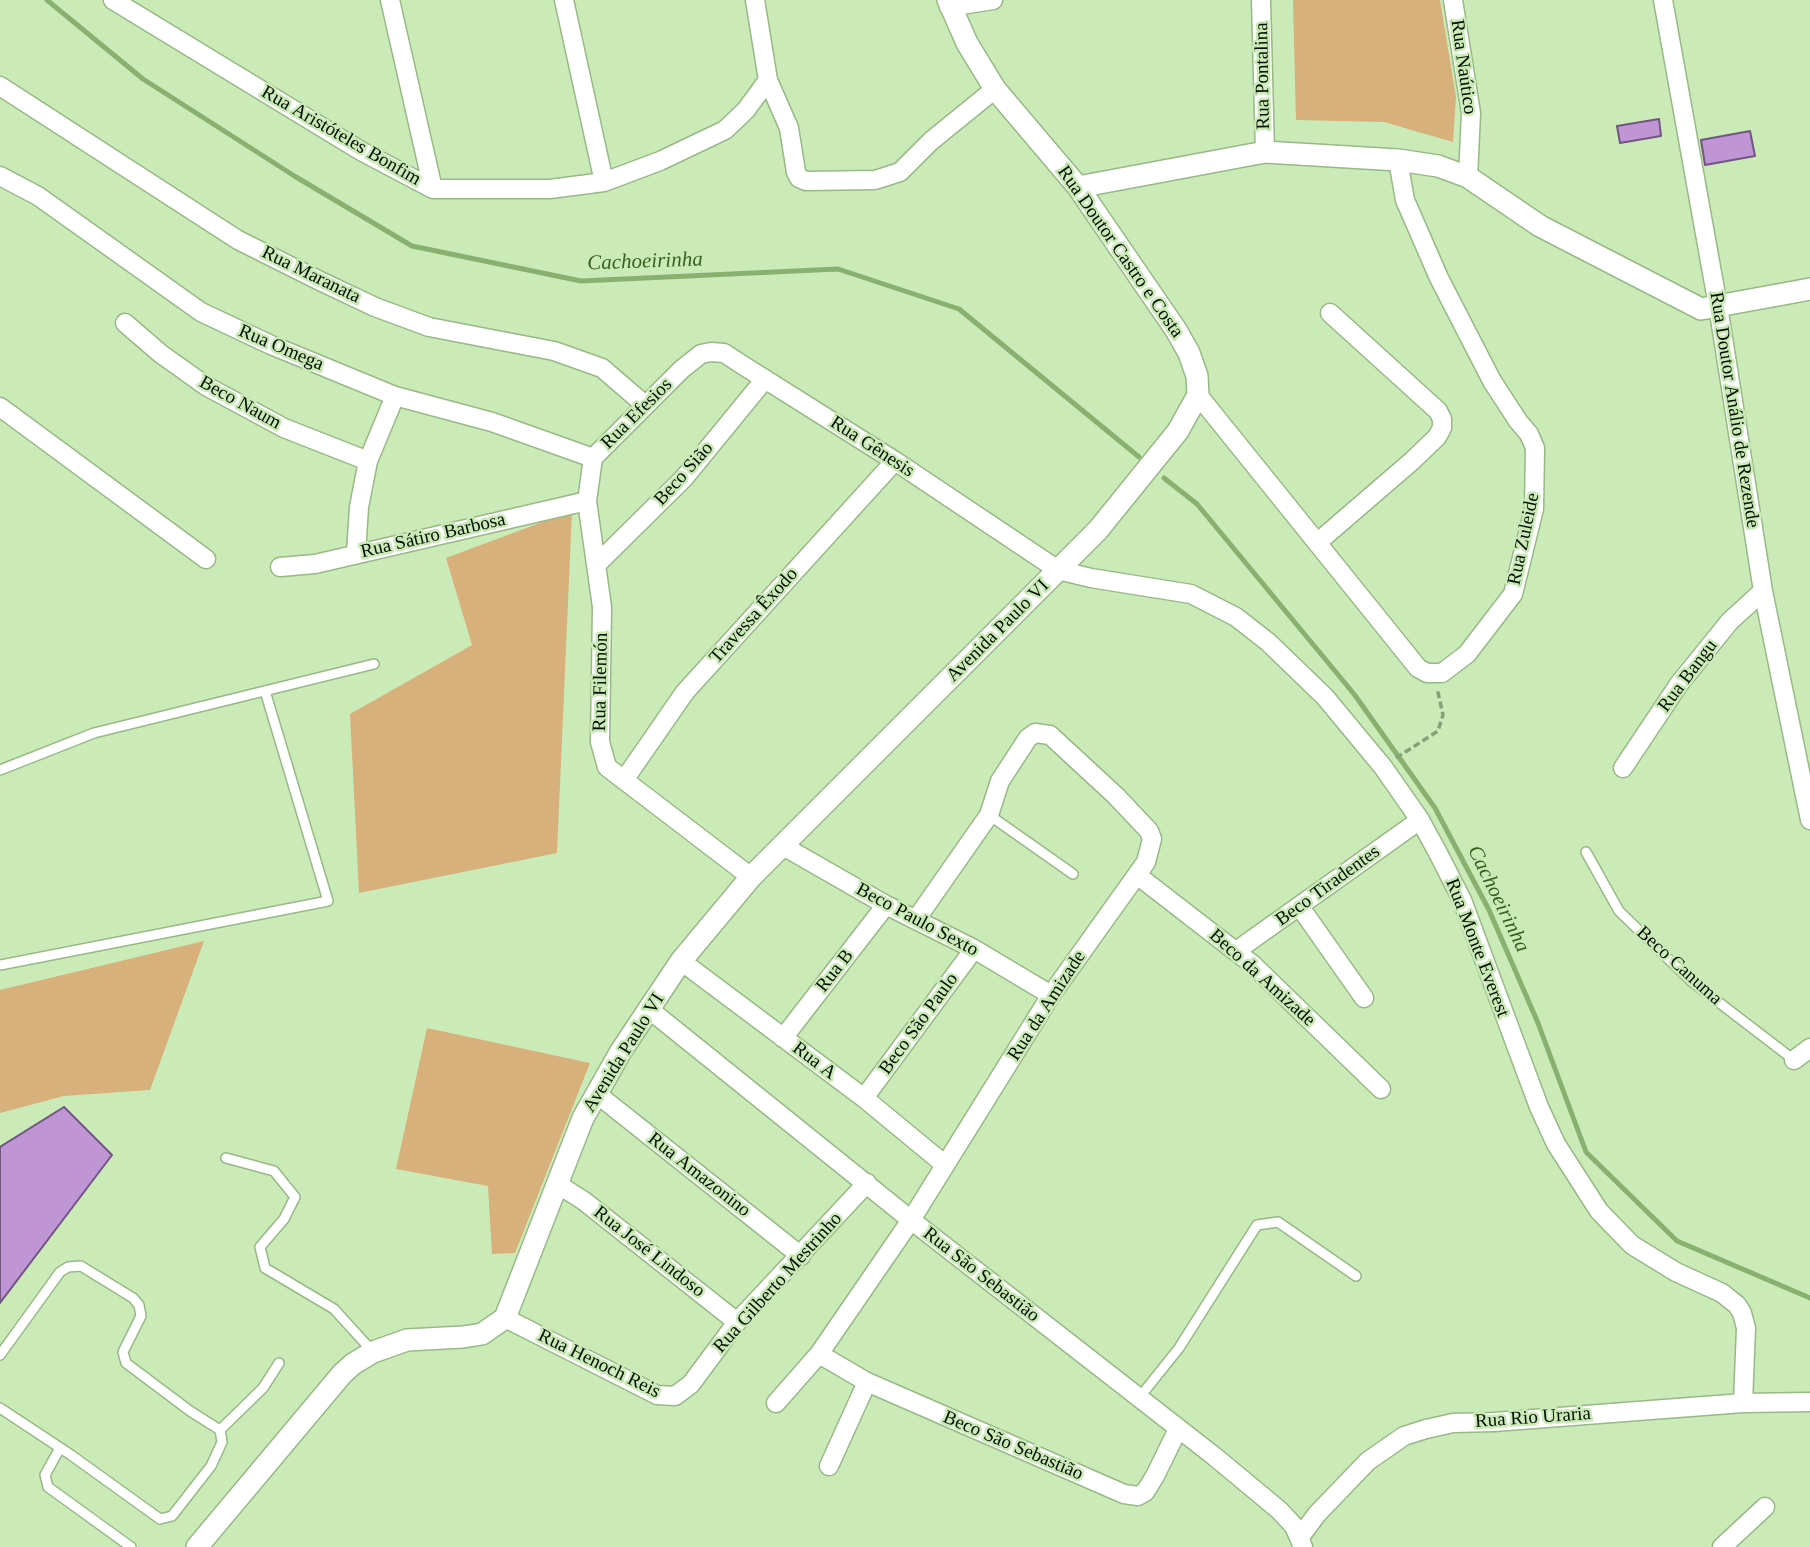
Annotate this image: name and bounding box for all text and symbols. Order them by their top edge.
street label: Rua Naútico [1445,18,1481,116]
street label: Rua Pontalina [1251,22,1275,130]
street label: Rua Aristóteles Bonfim [257,81,425,191]
street label: Rua Doutor Castro e Costa [1052,162,1188,342]
street label: Rua Maranata [258,241,364,309]
water label: Cachoeirinha [587,247,703,277]
street label: Rua Doutor Análio de Rezende [1704,290,1764,530]
street label: Rua Omega [235,320,327,376]
street label: Beco Naum [195,371,285,435]
street label: Rua Efesios [597,374,677,454]
street label: Rua Gênesis [826,411,918,483]
street label: Beco Sião [650,438,718,510]
street label: Rua Zuleide [1503,491,1545,587]
street label: Rua Sátiro Barbosa [358,508,508,564]
street label: Travessa Êxodo [705,563,803,669]
street label: Avenida Paulo VI [942,575,1054,687]
street label: Rua Filemón [589,632,613,732]
street label: Rua Bangu [1653,635,1723,717]
street label: Beco Tiradentes [1271,841,1385,931]
water label: Cachoeirinha [1461,842,1535,956]
street label: Rua Monte Everest [1440,875,1514,1021]
street label: Beco Paulo Sexto [852,878,982,962]
street label: Beco Canuma [1632,922,1726,1010]
street label: Beco da Amizade [1204,924,1320,1032]
street label: Rua B [811,945,859,997]
street label: Rua da Amizade [1003,947,1091,1065]
street label: Beco São Paulo [874,969,964,1079]
street label: Avenida Paulo VI [578,989,670,1117]
street label: Rua A [788,1037,840,1085]
street label: Rua Amazonino [643,1128,755,1222]
street label: Rua José Lindoso [589,1201,709,1303]
street label: Rua Gilberto Mestrinho [709,1208,847,1358]
street label: Rua São Sebastião [918,1222,1044,1328]
street label: Rua Henoch Reis [534,1325,664,1403]
street label: Rua Rio Uraria [1474,1403,1592,1433]
street label: Beco São Sebastião [940,1406,1086,1486]

